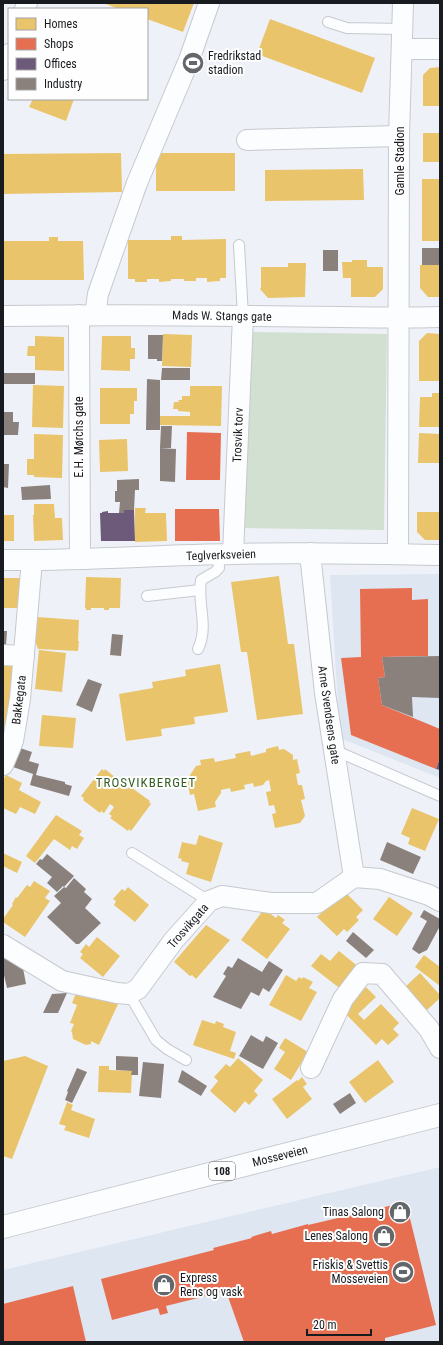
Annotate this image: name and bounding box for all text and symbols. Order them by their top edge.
legend [8,8,148,100]
text: Homes [44,17,78,31]
text: Shops [44,37,73,51]
place label: Fredrikstad stadion [208,49,261,77]
sports icon: Fredrikstad stadion [180,50,206,76]
text: Offices [44,57,77,71]
text: Industry [44,77,82,91]
street label: Gamle Stadion [393,126,407,196]
street label: Mads W. Stangs gate [172,308,272,324]
street label: E.H. Mørchs gate [72,396,86,478]
street label: Trosvik torv [230,407,246,463]
street label: Teglverksveien [186,547,256,563]
street label: Arne Svendsens gate [315,665,343,766]
street label: Bakkegata [9,674,29,725]
district label: TROSVIKBERGET [96,775,196,790]
street label: Trosvikgata [165,900,211,951]
street label: Mosseveien [251,1142,309,1170]
road number: 108 [209,1162,235,1180]
shop icon: Tinas Salong [387,1199,413,1225]
place label: Tinas Salong [323,1205,384,1219]
shop icon: Lenes Salong [371,1223,397,1249]
place label: Lenes Salong [305,1229,368,1243]
place label: Friskis & Svettis Mosseveien [313,1258,388,1286]
sports icon: Friskis & Svettis Mosseveien [390,1259,416,1285]
place label: Express Rens og vask [180,1271,243,1299]
shop icon: Express Rens og vask [151,1272,177,1298]
scale bar [307,1311,371,1337]
text: 20 m [313,1318,337,1332]

